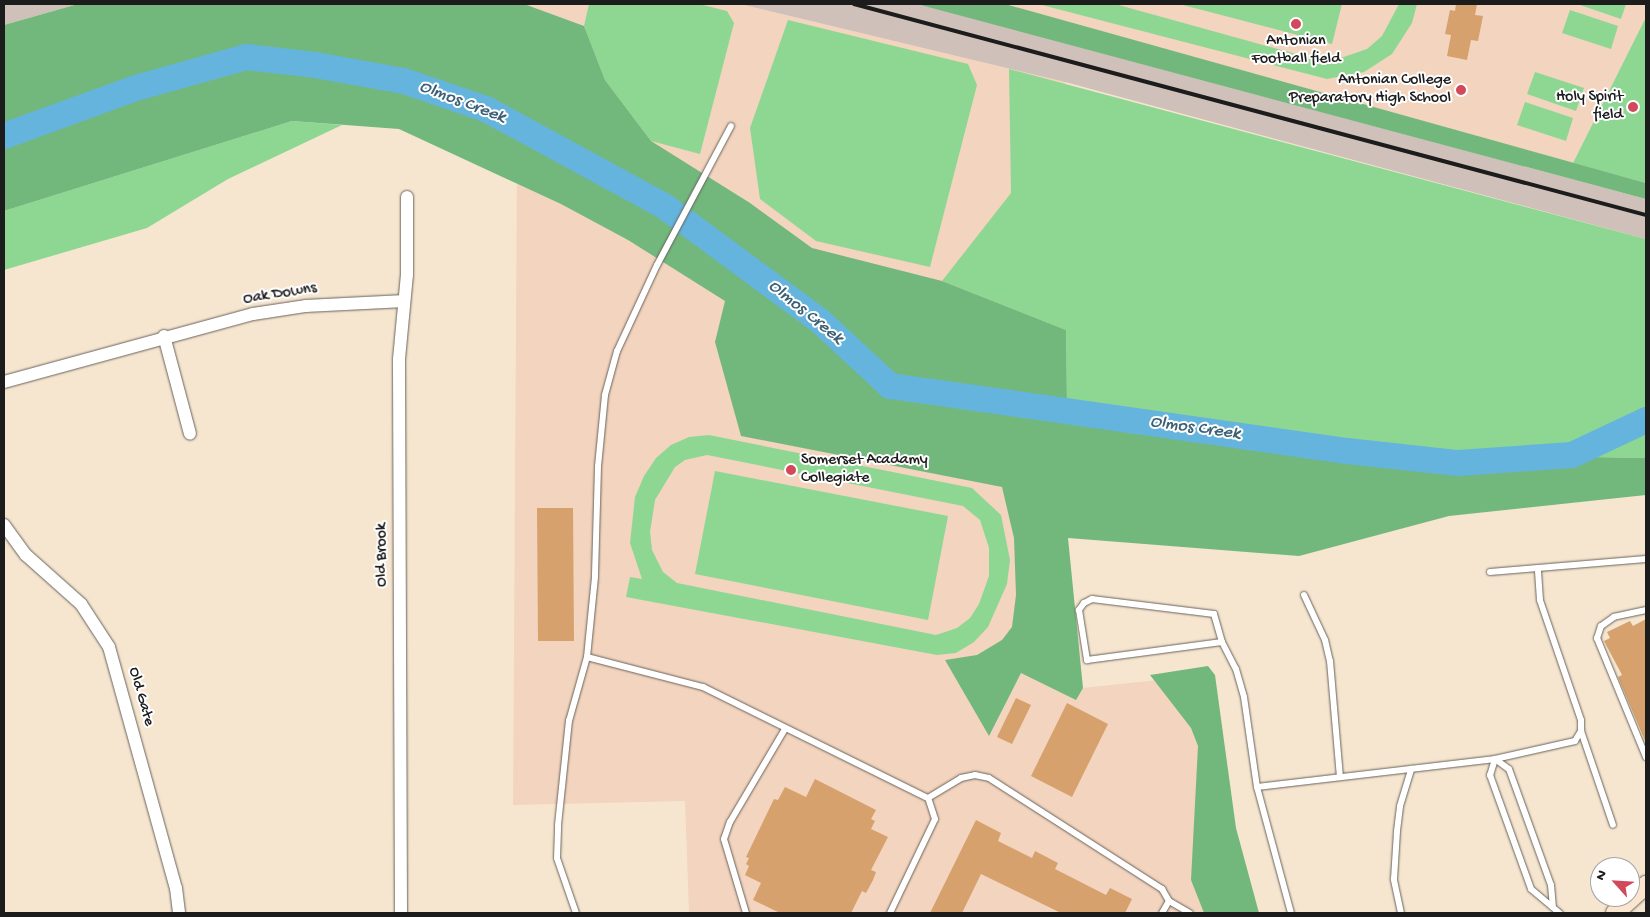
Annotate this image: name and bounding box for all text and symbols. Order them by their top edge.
marker: Antonian Football field [1290,18,1302,30]
place label: Antonian Football field [1251,32,1341,70]
place label: Antonian College Preparatory High School [1289,71,1451,109]
water label: Olmos Creek [416,77,508,129]
marker: Antonian College Preparatory High School [1455,84,1467,96]
place label: Holy Spirit field [1556,88,1623,126]
marker: Holy Spirit field [1627,101,1639,113]
water label: Olmos Creek [763,276,847,350]
street label: Oak Downs [242,280,318,310]
water label: Olmos Creek [1149,412,1241,446]
place label: Somerset Acadamy Collegiate [801,451,928,489]
marker: Somerset Acadamy Collegiate [785,464,797,476]
street label: Old Brook [373,523,393,587]
street label: Old Gate [122,665,158,729]
north arrow [1590,857,1640,907]
text: N [1592,868,1612,883]

